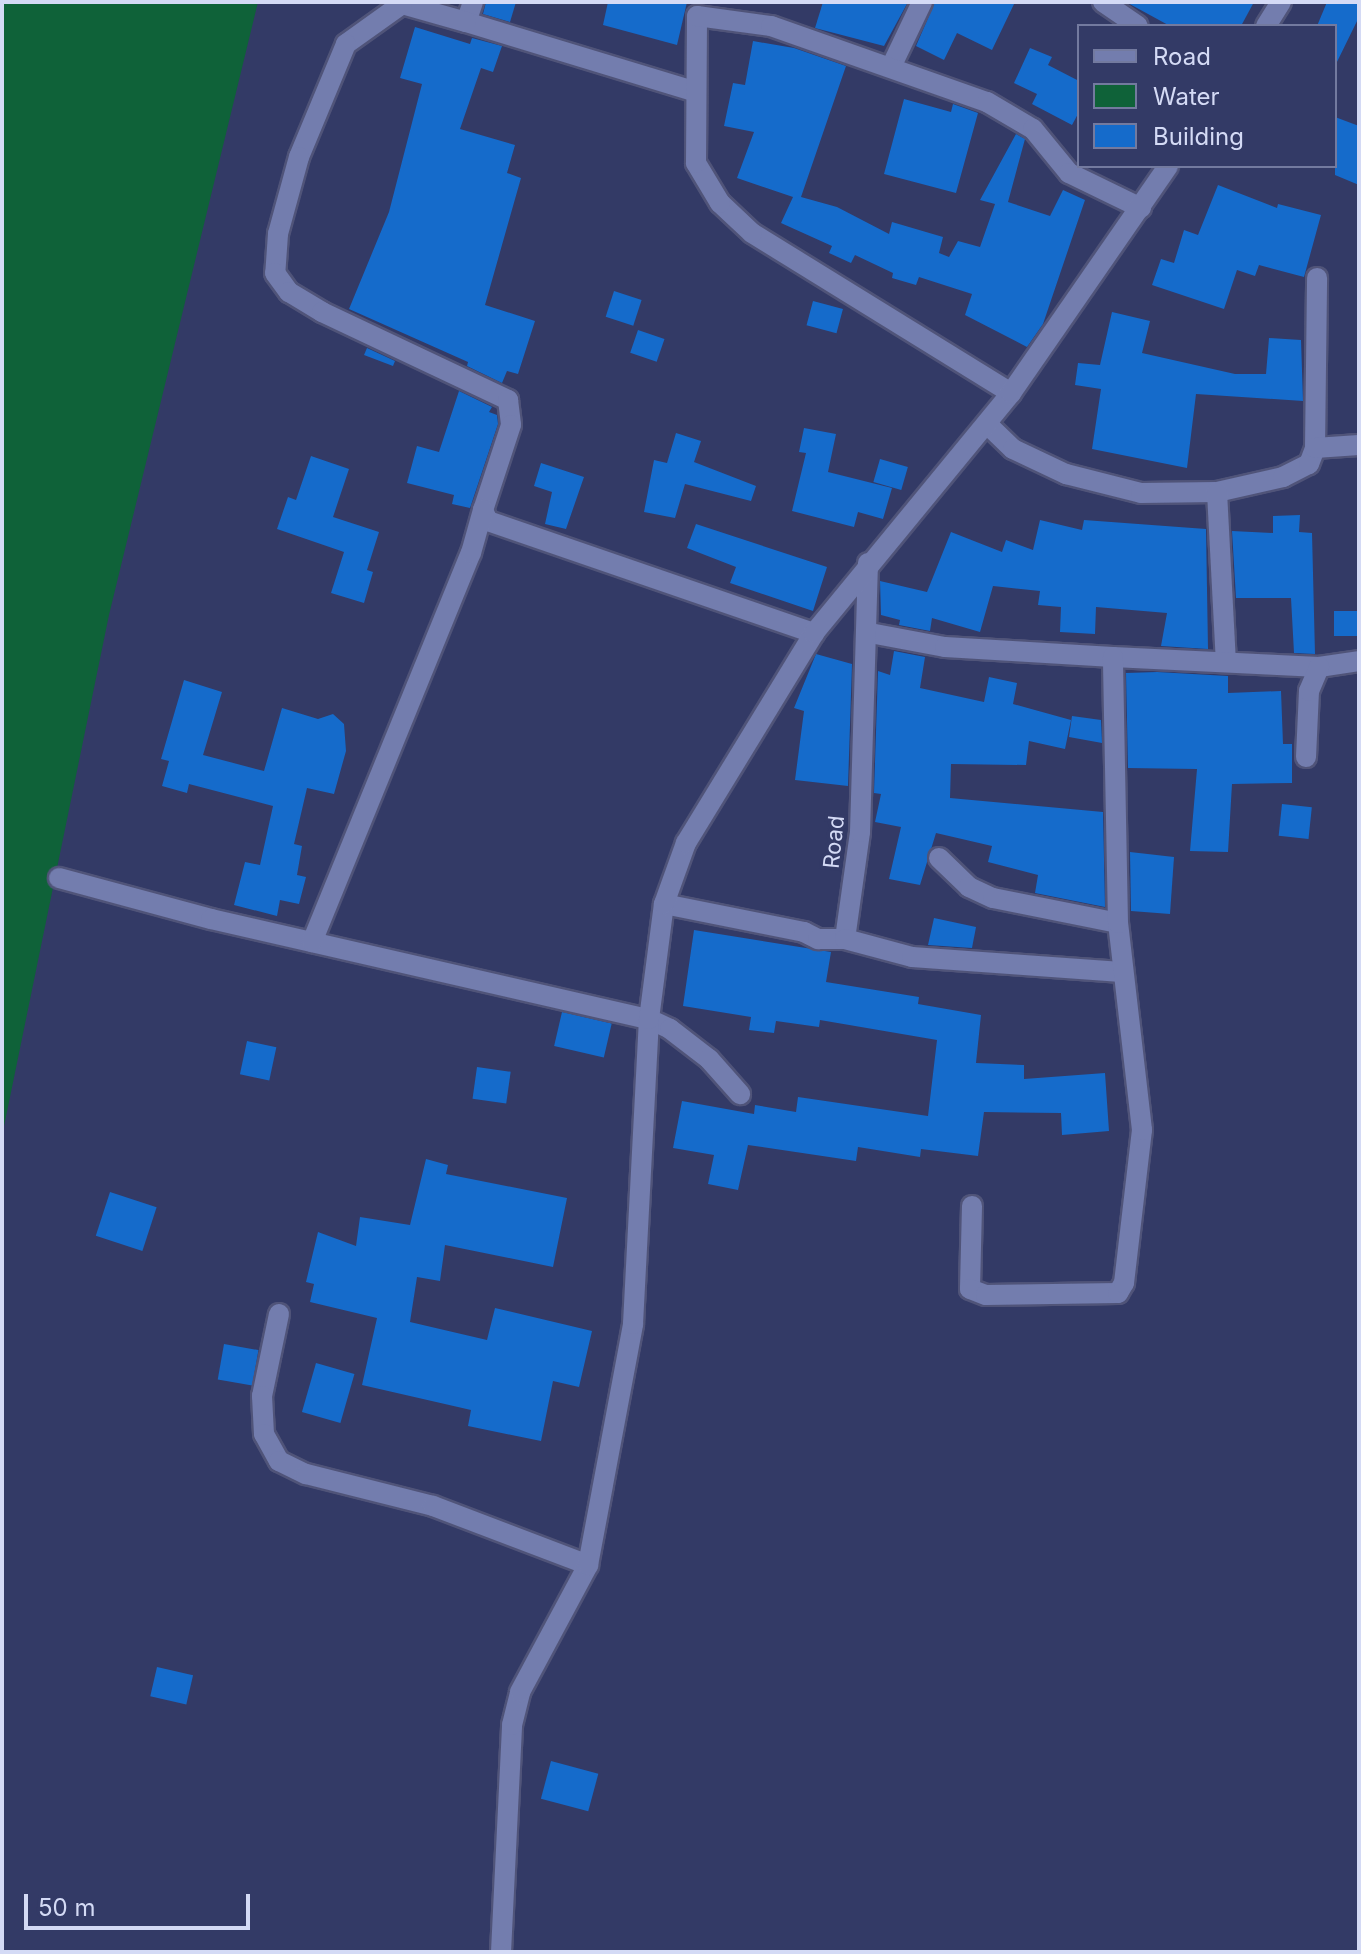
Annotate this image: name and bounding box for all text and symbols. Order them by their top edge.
legend [1077,24,1337,168]
text: Road [1153,42,1211,71]
text: Water [1153,82,1220,111]
text: Building [1153,122,1244,151]
street label: Road [818,814,850,870]
scale bar [28,1878,254,1928]
text: 50 m [38,1893,96,1922]

